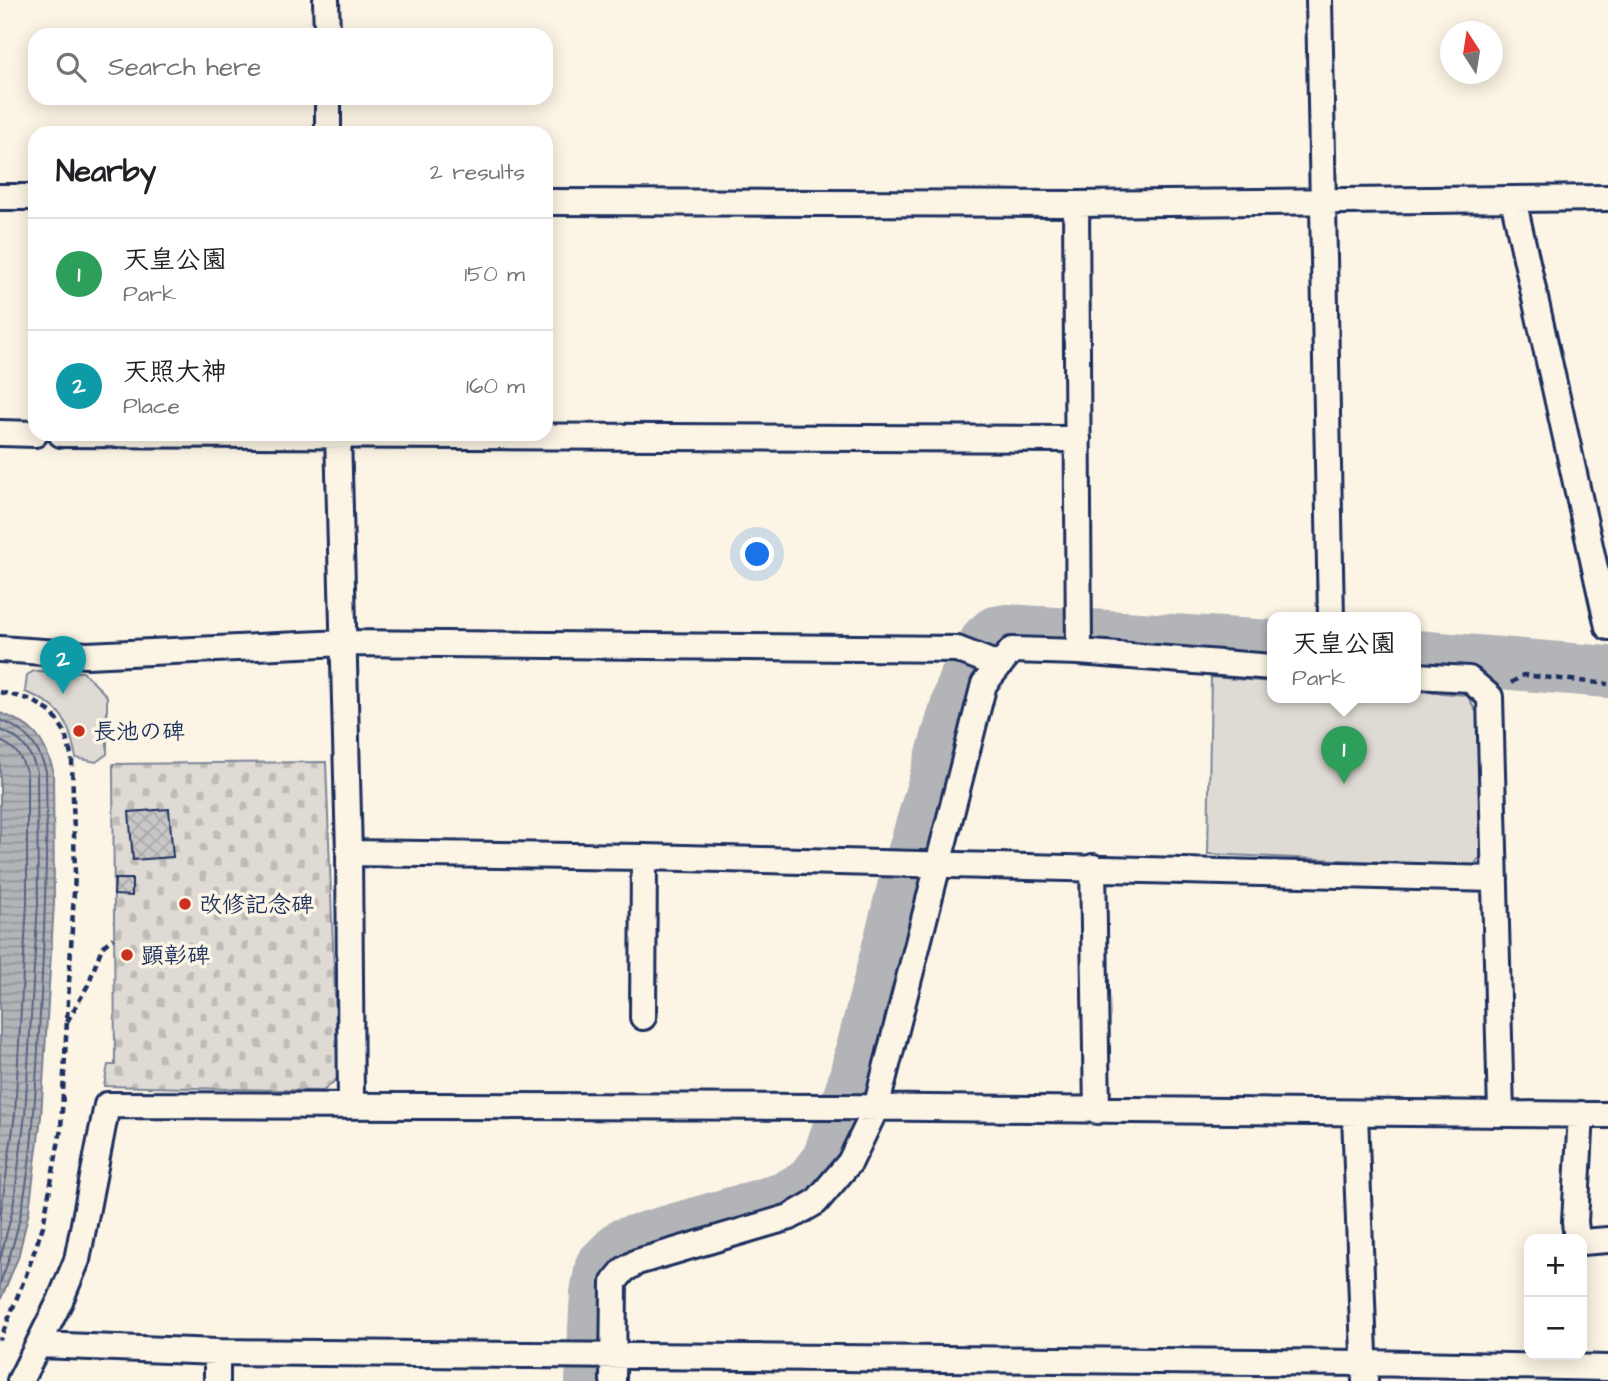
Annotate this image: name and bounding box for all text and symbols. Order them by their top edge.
north arrow [1440,21,1503,84]
search box [28,28,553,105]
icon: search [52,48,90,86]
text: Search here [108,49,261,85]
text: Nearby [56,151,156,193]
text: 2 results [430,156,525,188]
text: 天皇公園 [123,242,227,278]
text: 1 [78,258,80,290]
text: 150 m [464,258,525,290]
text: Park [123,278,176,310]
text: 天照大神 [123,354,227,390]
text: 2 [72,370,86,402]
text: 160 m [466,370,525,402]
text: Place [123,390,180,422]
your location [740,537,774,571]
popup [1267,612,1421,703]
text: 天皇公園 [1292,626,1396,662]
pin: 2 [40,636,86,694]
text: Park [1292,662,1345,694]
place label: 長池の碑 [93,716,185,748]
marker: 長池の碑 [71,723,87,739]
pin: 1 [1321,726,1367,784]
place label: 改修記念碑 [199,889,314,921]
marker: 改修記念碑 [177,896,193,912]
place label: 顕彰碑 [141,940,210,972]
marker: 顕彰碑 [119,947,135,963]
map controls [1524,1234,1587,1360]
button: + [1524,1234,1587,1297]
button: − [1524,1297,1587,1360]

